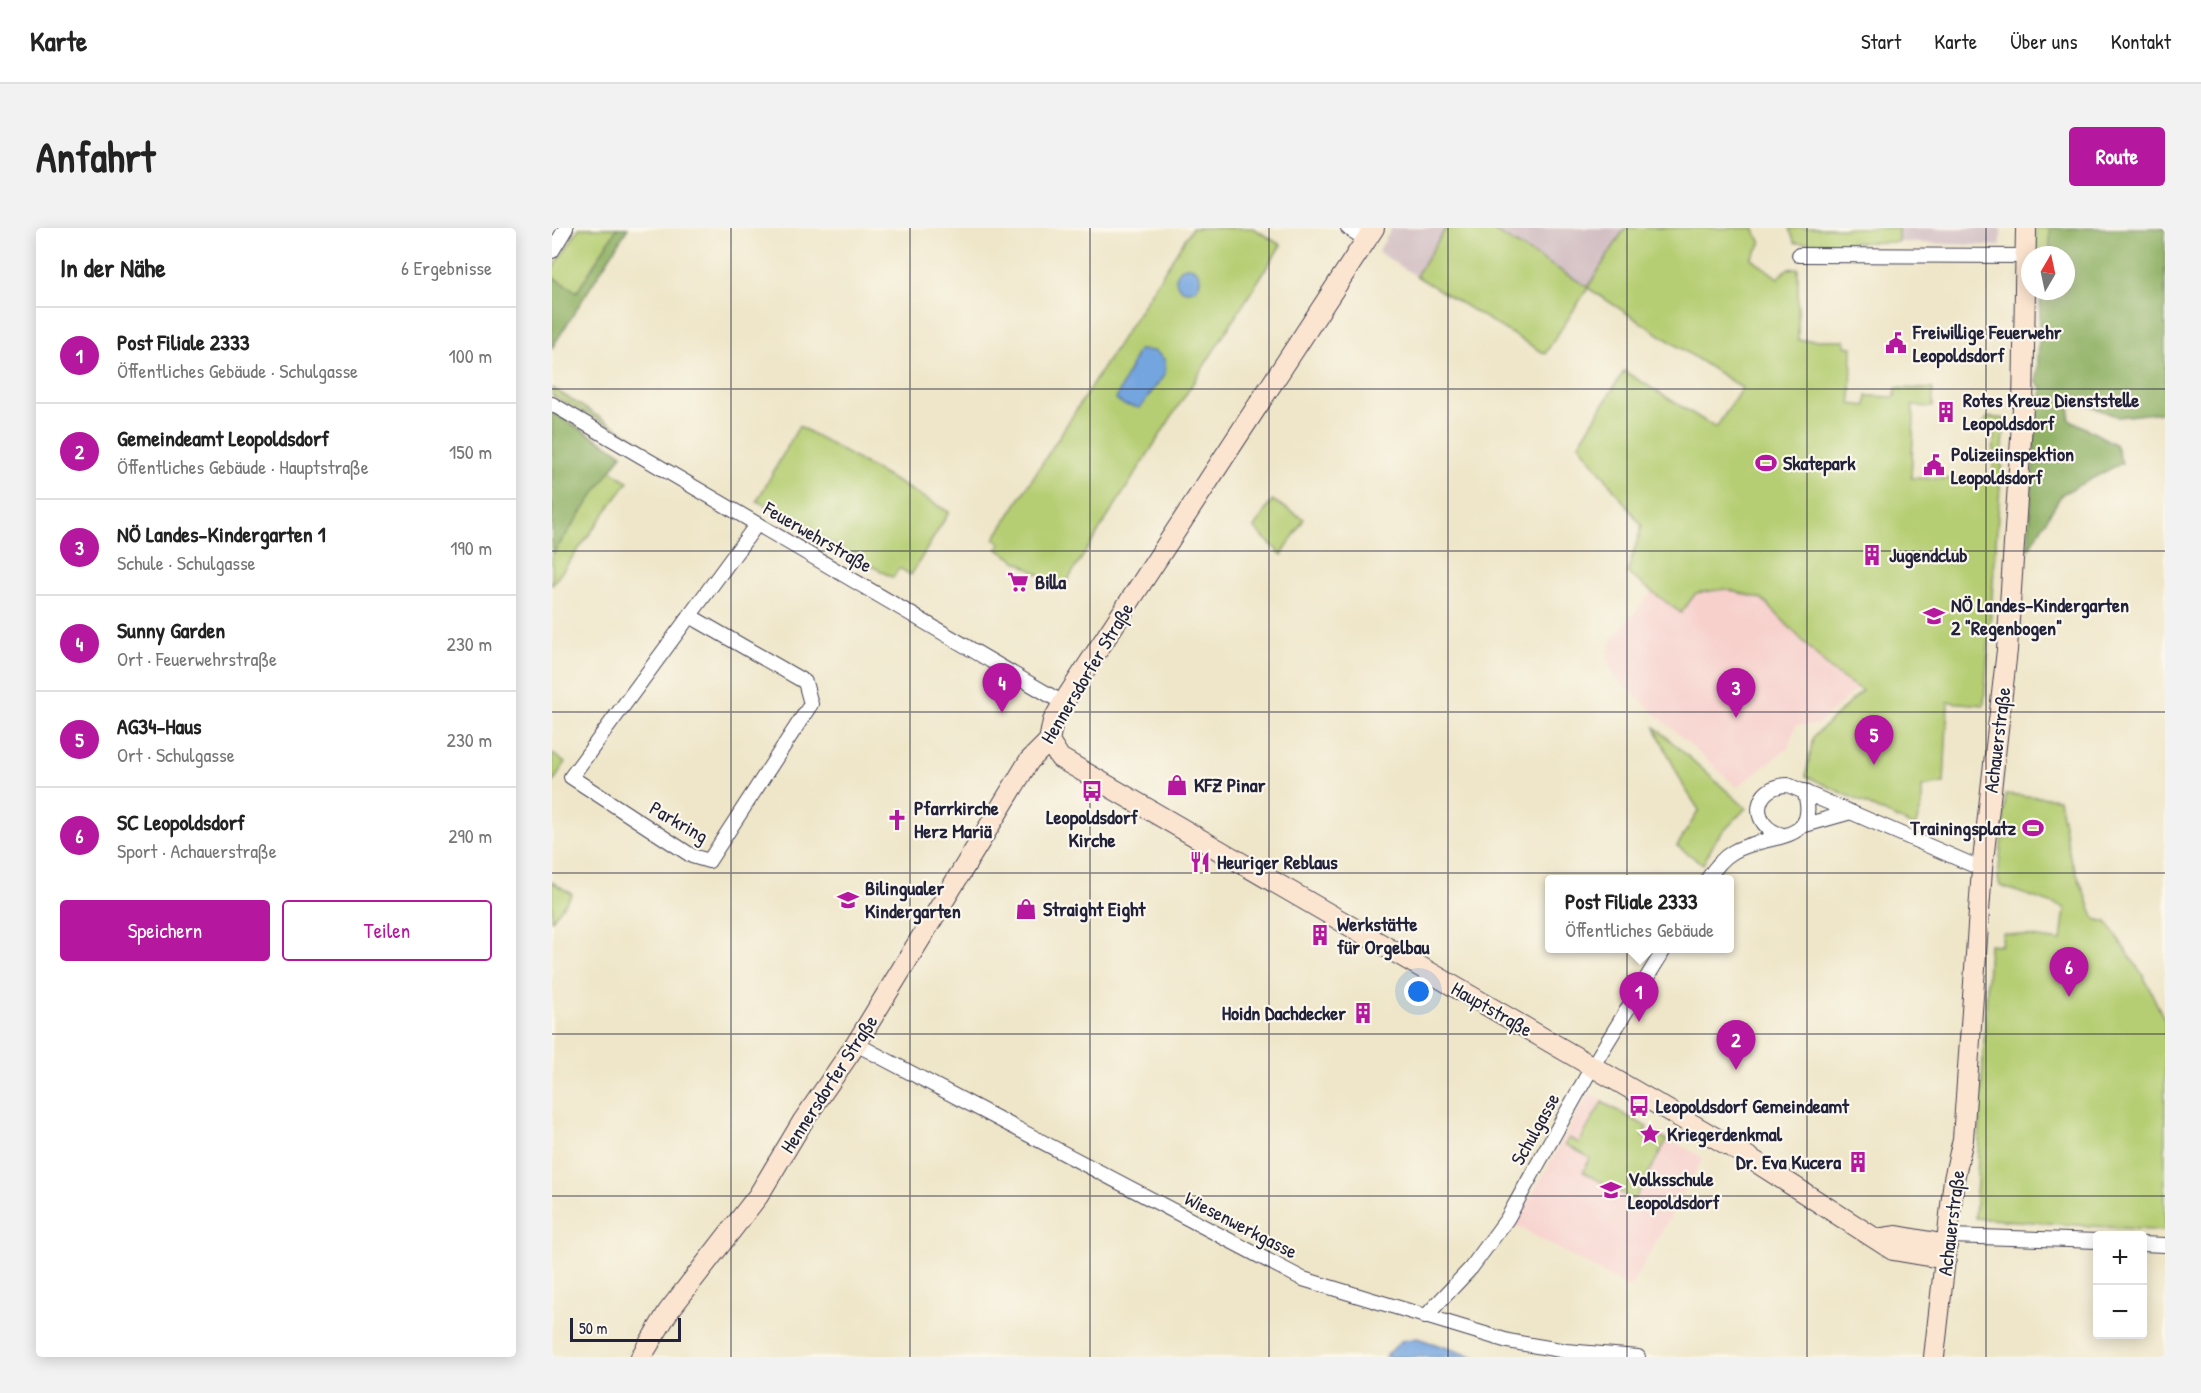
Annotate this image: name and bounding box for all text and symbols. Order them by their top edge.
text: Karte [30,22,87,60]
text: Start [1861,27,1901,56]
text: Karte [1934,27,1977,56]
text: Über uns [2010,27,2078,56]
text: Kontakt [2111,27,2171,56]
button: Route [2069,127,2165,186]
text: Anfahrt [36,128,155,185]
north arrow [2021,246,2075,300]
text: In der Nähe [60,250,166,285]
text: 6 Ergebnisse [401,254,492,281]
place label: Freiwillige Feuerwehr Leopoldsdorf [1912,318,2062,369]
text: Post Filiale 2333 [117,327,250,357]
public building icon: Freiwillige Feuerwehr Leopoldsdorf [1884,331,1908,355]
text: 1 [76,342,83,369]
text: 100 m [449,342,492,369]
text: Öffentliches Gebäude · Schulgasse [117,357,358,384]
place label: Rotes Kreuz Dienststelle Leopoldsdorf [1963,386,2139,437]
building icon: Rotes Kreuz Dienststelle Leopoldsdorf [1934,400,1958,424]
text: Gemeindeamt Leopoldsdorf [117,423,329,453]
text: 2 [75,438,84,465]
text: 150 m [449,438,492,465]
place label: Polizeiinspektion Leopoldsdorf [1951,440,2074,491]
place label: Skatepark [1783,449,1856,477]
sports icon: Skatepark [1754,451,1778,475]
text: Öffentliches Gebäude · Hauptstraße [117,453,369,480]
public building icon: Polizeiinspektion Leopoldsdorf [1922,453,1946,477]
street label: Feuerwehrstraße [758,494,877,579]
text: NÖ Landes-Kindergarten 1 [117,519,326,549]
text: 3 [75,534,84,561]
text: 190 m [450,534,492,561]
place label: Jugendclub [1889,541,1967,569]
building icon: Jugendclub [1860,543,1884,567]
text: Schule · Schulgasse [117,549,256,576]
place label: Billa [1035,568,1066,595]
supermarket icon: Billa [1006,570,1030,594]
place label: NÖ Landes-Kindergarten 2 "Regenbogen" [1951,591,2129,642]
street label: Hennersdorfer Straße [1034,597,1139,748]
school or university icon: NÖ Landes-Kindergarten 2 "Regenbogen" [1922,604,1946,628]
text: Sunny Garden [117,615,225,645]
text: 4 [76,630,83,657]
text: 230 m [447,630,492,657]
text: Ort · Feuerwehrstraße [117,645,277,672]
pin: 4 [982,664,1022,713]
pin: 3 [1716,668,1756,718]
street label: Achauerstraße [1977,686,2016,794]
text: AG34-Haus [117,711,201,741]
pin: 5 [1854,716,1894,765]
text: 5 [75,726,84,753]
text: 230 m [447,726,492,753]
text: Ort · Schulgasse [117,741,235,768]
place label: KFZ Pinar [1194,771,1266,798]
shop icon: KFZ Pinar [1165,773,1189,797]
bus stop icon: Leopoldsdorf Kirche [1080,779,1104,803]
street label: Parkring [645,794,714,849]
place label: Pfarrkirche Herz Mariä [914,794,999,844]
place label: Leopoldsdorf Kirche [1046,803,1139,853]
text: SC Leopoldsdorf [117,807,245,837]
church icon: Pfarrkirche Herz Mariä [885,808,909,832]
place label: Trainingsplatz [1909,814,2016,842]
sports icon: Trainingsplatz [2021,816,2045,840]
text: 6 [76,822,83,849]
text: 290 m [448,822,492,849]
text: Sport · Achauerstraße [117,837,277,864]
place label: Heuriger Reblaus [1217,848,1338,876]
restaurant icon: Heuriger Reblaus [1188,850,1212,874]
place label: Bilingualer Kindergarten [865,874,961,925]
popup [1545,875,1734,953]
text: Post Filiale 2333 [1565,886,1698,916]
school or university icon: Bilingualer Kindergarten [836,888,860,912]
place label: Straight Eight [1043,895,1146,923]
shop icon: Straight Eight [1014,897,1038,921]
button: Speichern [60,900,270,961]
button: Teilen [282,900,492,961]
place label: Werkstätte für Orgelbau [1337,910,1431,961]
text: Öffentliches Gebäude [1565,916,1714,943]
building icon: Werkstätte für Orgelbau [1308,923,1332,947]
pin: 6 [2050,948,2089,997]
pin: 1 [1620,972,1658,1022]
street label: Hauptstraße [1447,975,1538,1043]
your location [1404,977,1433,1006]
place label: Hoidn Dachdecker [1222,999,1346,1026]
building icon: Hoidn Dachdecker [1351,1001,1375,1025]
street label: Hennersdorfer Straße [774,1009,883,1158]
pin: 2 [1716,1020,1756,1070]
street label: Schulgasse [1504,1088,1565,1170]
place label: Leopoldsdorf Gemeindeamt [1656,1092,1850,1120]
bus stop icon: Leopoldsdorf Gemeindeamt [1627,1094,1651,1118]
place label: Kriegerdenkmal [1667,1120,1783,1148]
place icon: Kriegerdenkmal [1638,1122,1662,1146]
place label: Dr. Eva Kucera [1736,1148,1841,1175]
building icon: Dr. Eva Kucera [1846,1150,1870,1174]
place label: Volksschule Leopoldsdorf [1628,1165,1720,1216]
street label: Achauerstraße [1931,1169,1970,1277]
school or university icon: Volksschule Leopoldsdorf [1599,1178,1623,1202]
street label: Wiesenwerkgasse [1180,1185,1302,1264]
map controls [2093,1231,2147,1339]
button: + [2093,1231,2147,1285]
button: − [2093,1285,2147,1339]
scale bar [570,1315,681,1342]
text: 50 m [579,1317,608,1339]

